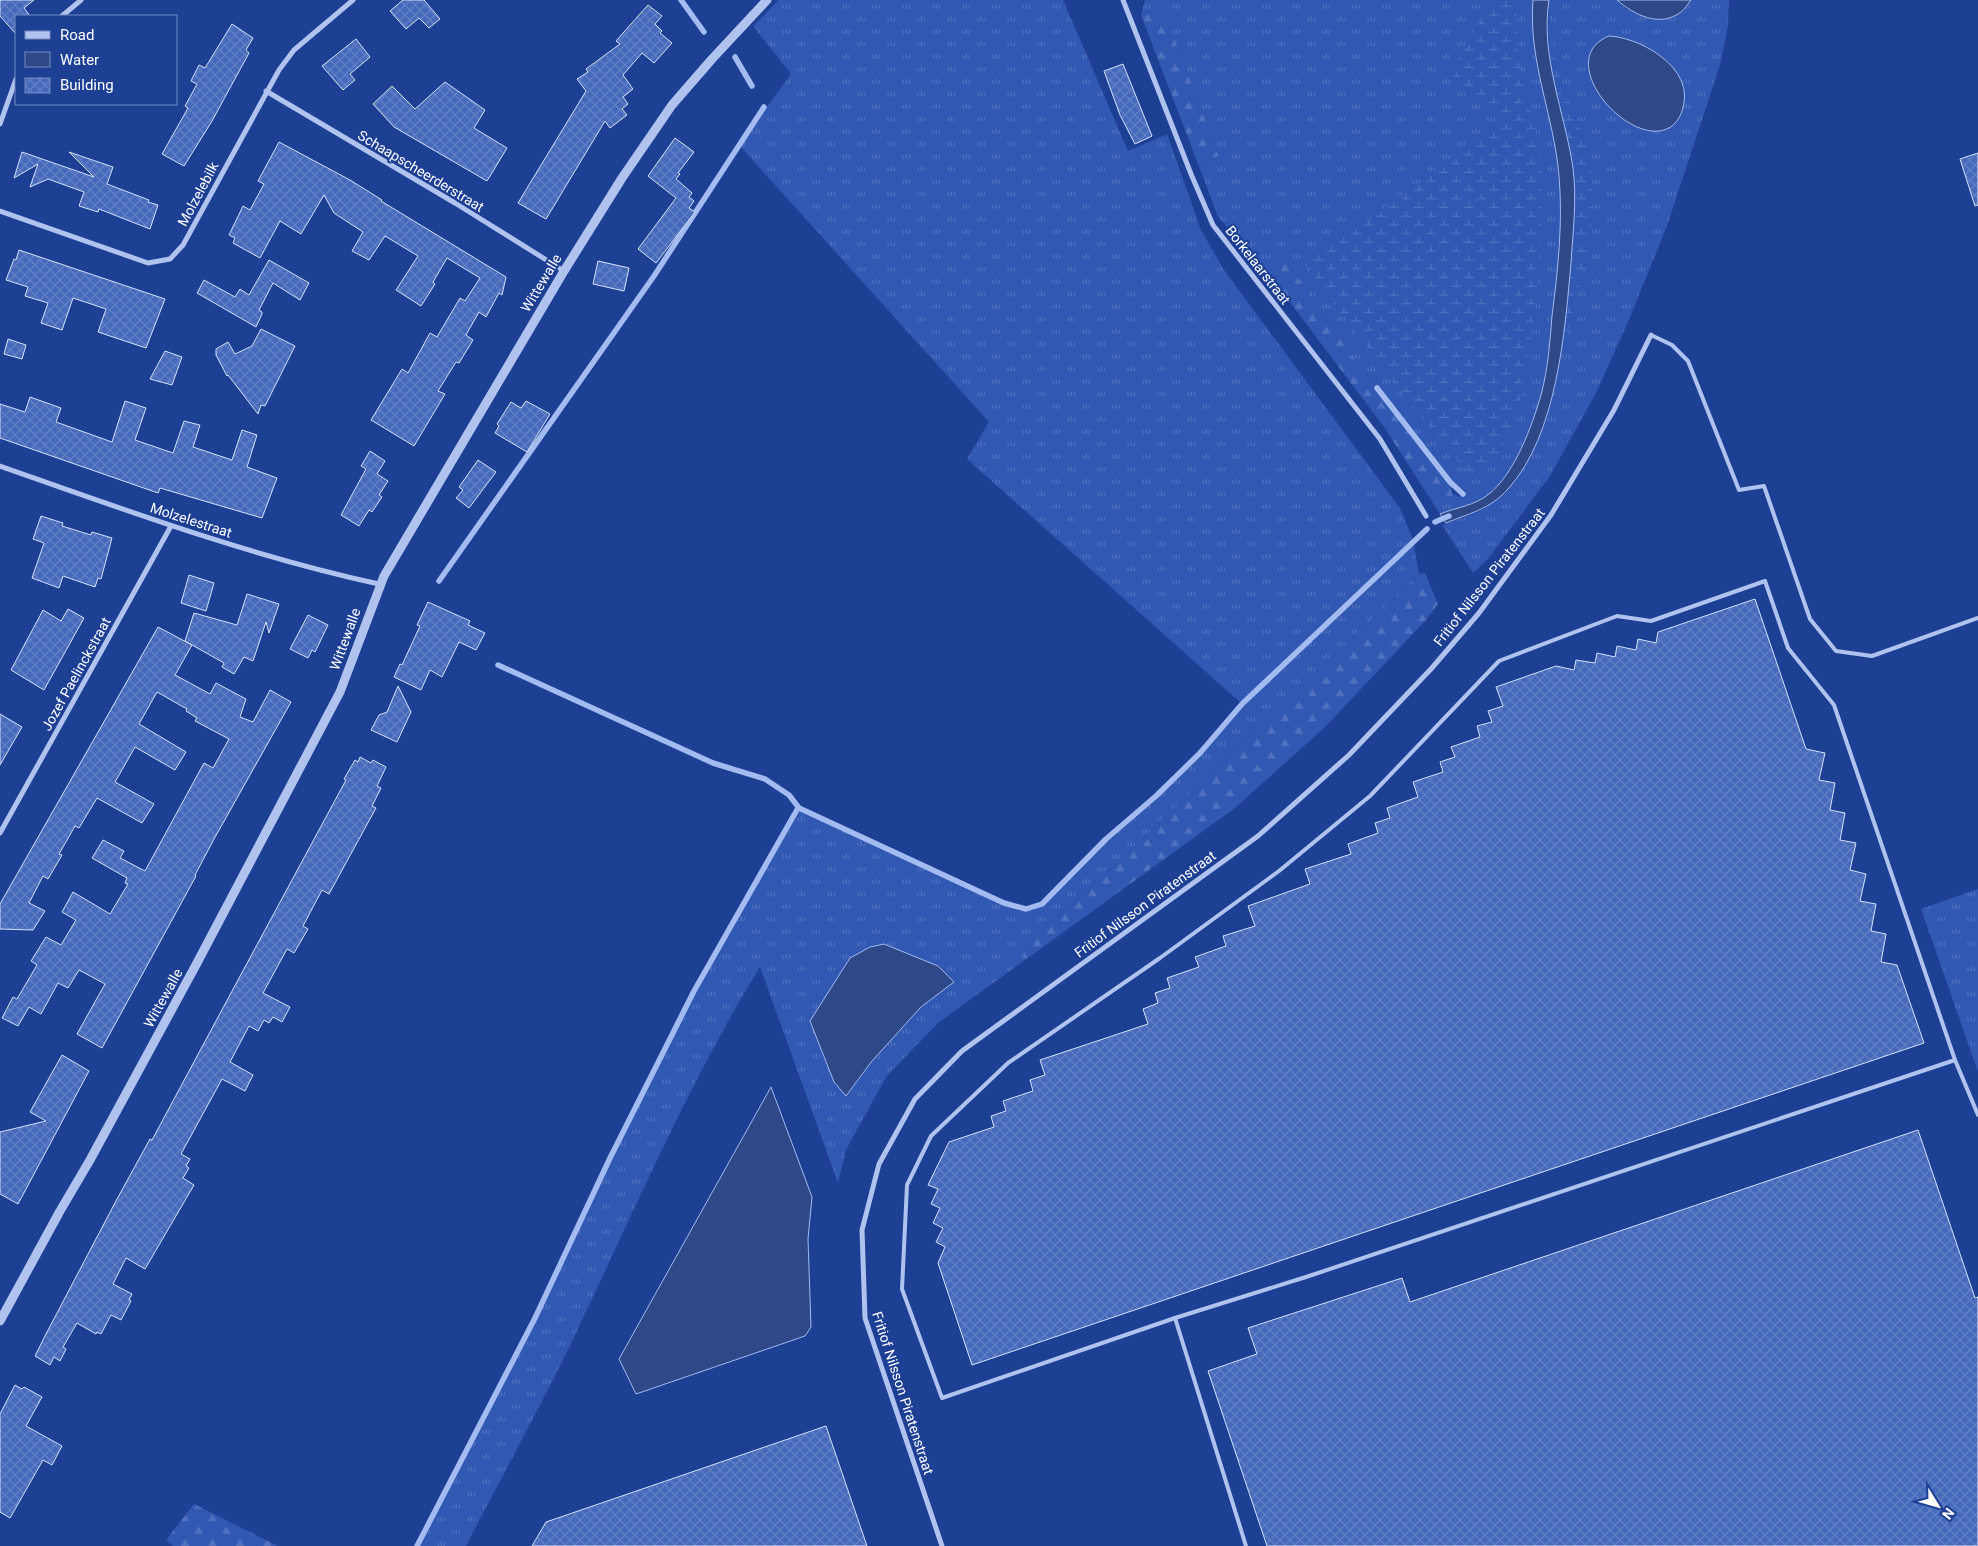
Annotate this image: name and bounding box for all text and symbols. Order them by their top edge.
legend [15,15,178,105]
text: Road [60,26,94,44]
text: Water [60,51,99,69]
text: Building [60,76,114,94]
street label: Schaapscheerderstraat [355,127,487,215]
street label: Molzelebilk [174,158,222,229]
street label: Borkelaarstraat [1222,223,1294,308]
street label: Wittewalle [517,251,565,315]
street label: Molzelestraat [148,499,234,541]
street label: Fritiof Nilsson Piratenstraat [1430,505,1548,649]
street label: Wittewalle [326,606,364,672]
street label: Jozef Paelinckstraat [38,614,114,733]
street label: Fritiof Nilsson Piratenstraat [1071,847,1219,961]
street label: Wittewalle [140,966,186,1030]
street label: Fritiof Nilsson Piratenstraat [869,1309,937,1477]
north arrow [1913,1481,1963,1531]
text: N [1939,1505,1958,1523]

